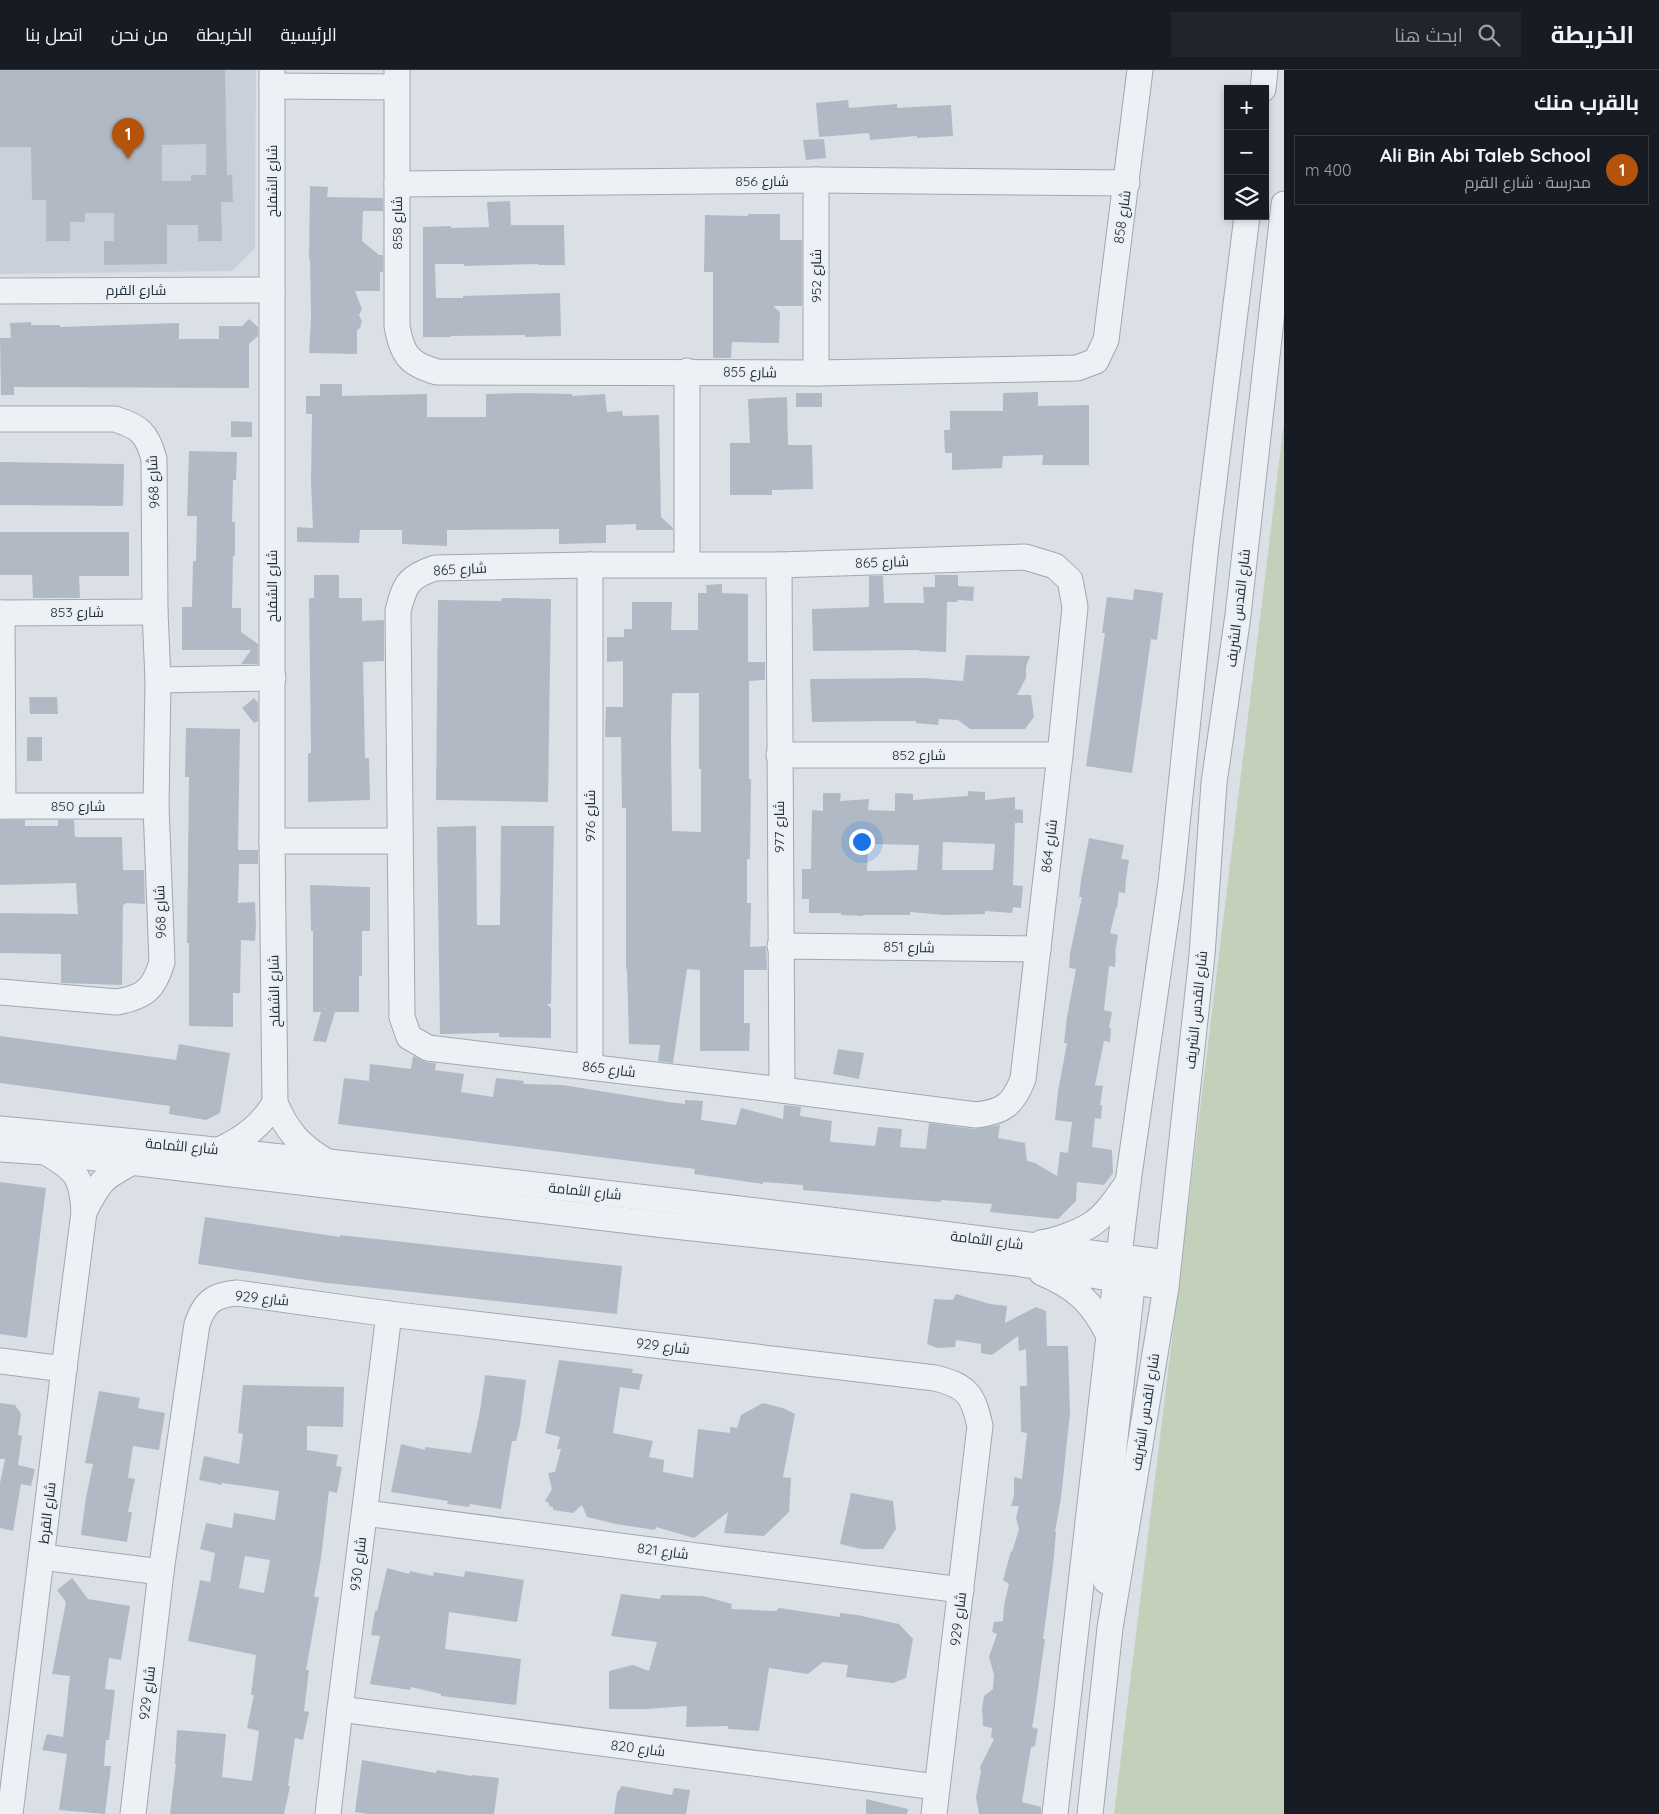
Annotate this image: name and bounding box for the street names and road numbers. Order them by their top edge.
street label: شارع الشفلح [263,145,281,217]
street label: شارع 856 [735,172,789,190]
street label: شارع 858 [1109,189,1135,245]
street label: شارع 858 [388,196,406,250]
street label: شارع 952 [807,249,825,303]
street label: شارع القرم [106,281,166,300]
street label: شارع 855 [723,363,777,381]
street label: شارع 968 [143,455,163,509]
street label: شارع القدس الشريف [1222,548,1254,668]
street label: شارع الشفلح [263,550,281,622]
street label: شارع 865 [855,552,909,572]
street label: شارع 865 [433,559,487,579]
street label: شارع 853 [50,603,104,621]
street label: شارع 852 [892,746,946,764]
street label: شارع 976 [581,790,599,842]
street label: شارع 850 [51,797,105,815]
street label: شارع 977 [770,801,788,853]
street label: شارع 864 [1037,818,1061,874]
street label: شارع 968 [150,885,170,939]
street label: شارع 851 [883,938,935,956]
street label: شارع القدس الشريف [1181,950,1211,1070]
street label: شارع الشفلح [264,955,284,1027]
street label: شارع 865 [581,1057,637,1081]
street label: شارع الثمامة [145,1134,219,1158]
street label: شارع الثمامة [548,1178,622,1204]
street label: شارع الثمامة [950,1227,1024,1253]
street label: شارع 929 [234,1286,290,1310]
street label: شارع 929 [635,1334,691,1358]
street label: شارع القدس الشريف [1127,1352,1163,1472]
street label: شارع القرط [34,1481,60,1545]
street label: شارع 930 [346,1536,370,1592]
street label: شارع 821 [636,1539,690,1563]
street label: شارع 929 [946,1591,970,1647]
street label: شارع 929 [135,1665,159,1721]
street label: شارع 820 [610,1736,666,1760]

